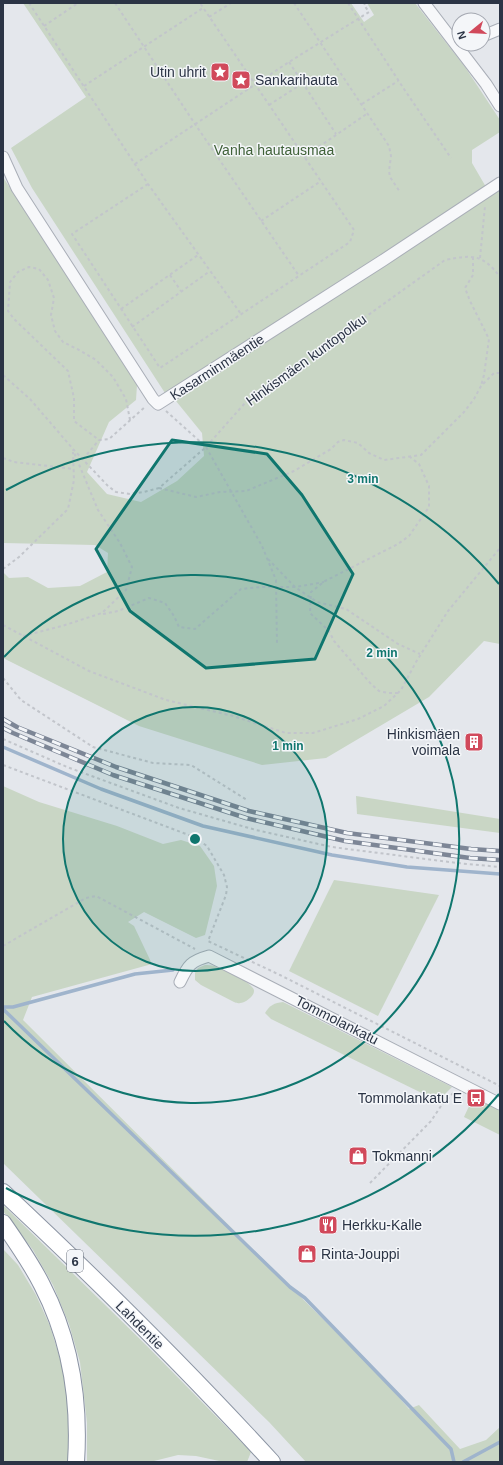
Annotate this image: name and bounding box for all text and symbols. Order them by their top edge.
north arrow [451,12,491,52]
text: N [455,29,468,41]
place icon: Utin uhrit [209,61,231,83]
place label: Utin uhrit [150,64,206,80]
place icon: Sankarihauta [230,69,252,91]
place label: Sankarihauta [255,72,338,88]
park label: Vanha hautausmaa [214,142,334,158]
street label: Hinkismäen kuntopolku [243,311,369,409]
street label: Kasarminmäentie [167,331,267,403]
text: 3 min [347,472,379,486]
text: 2 min [366,646,398,660]
place label: Hinkismäen voimala [387,726,460,758]
building icon: Hinkismäen voimala [463,731,485,753]
text: 1 min [272,739,304,753]
centre of rings [188,832,202,846]
street label: Tommolankatu [293,992,381,1048]
bus stop icon: Tommolankatu E [465,1087,487,1109]
place label: Tommolankatu E [358,1090,462,1106]
shop icon: Tokmanni [347,1145,369,1167]
place label: Tokmanni [372,1148,432,1164]
restaurant icon: Herkku-Kalle [317,1214,339,1236]
place label: Herkku-Kalle [342,1217,422,1233]
shop icon: Rinta-Jouppi [296,1243,318,1265]
place label: Rinta-Jouppi [321,1246,400,1262]
road number: 6 [67,1250,83,1272]
street label: Lahdentie [113,1298,168,1353]

